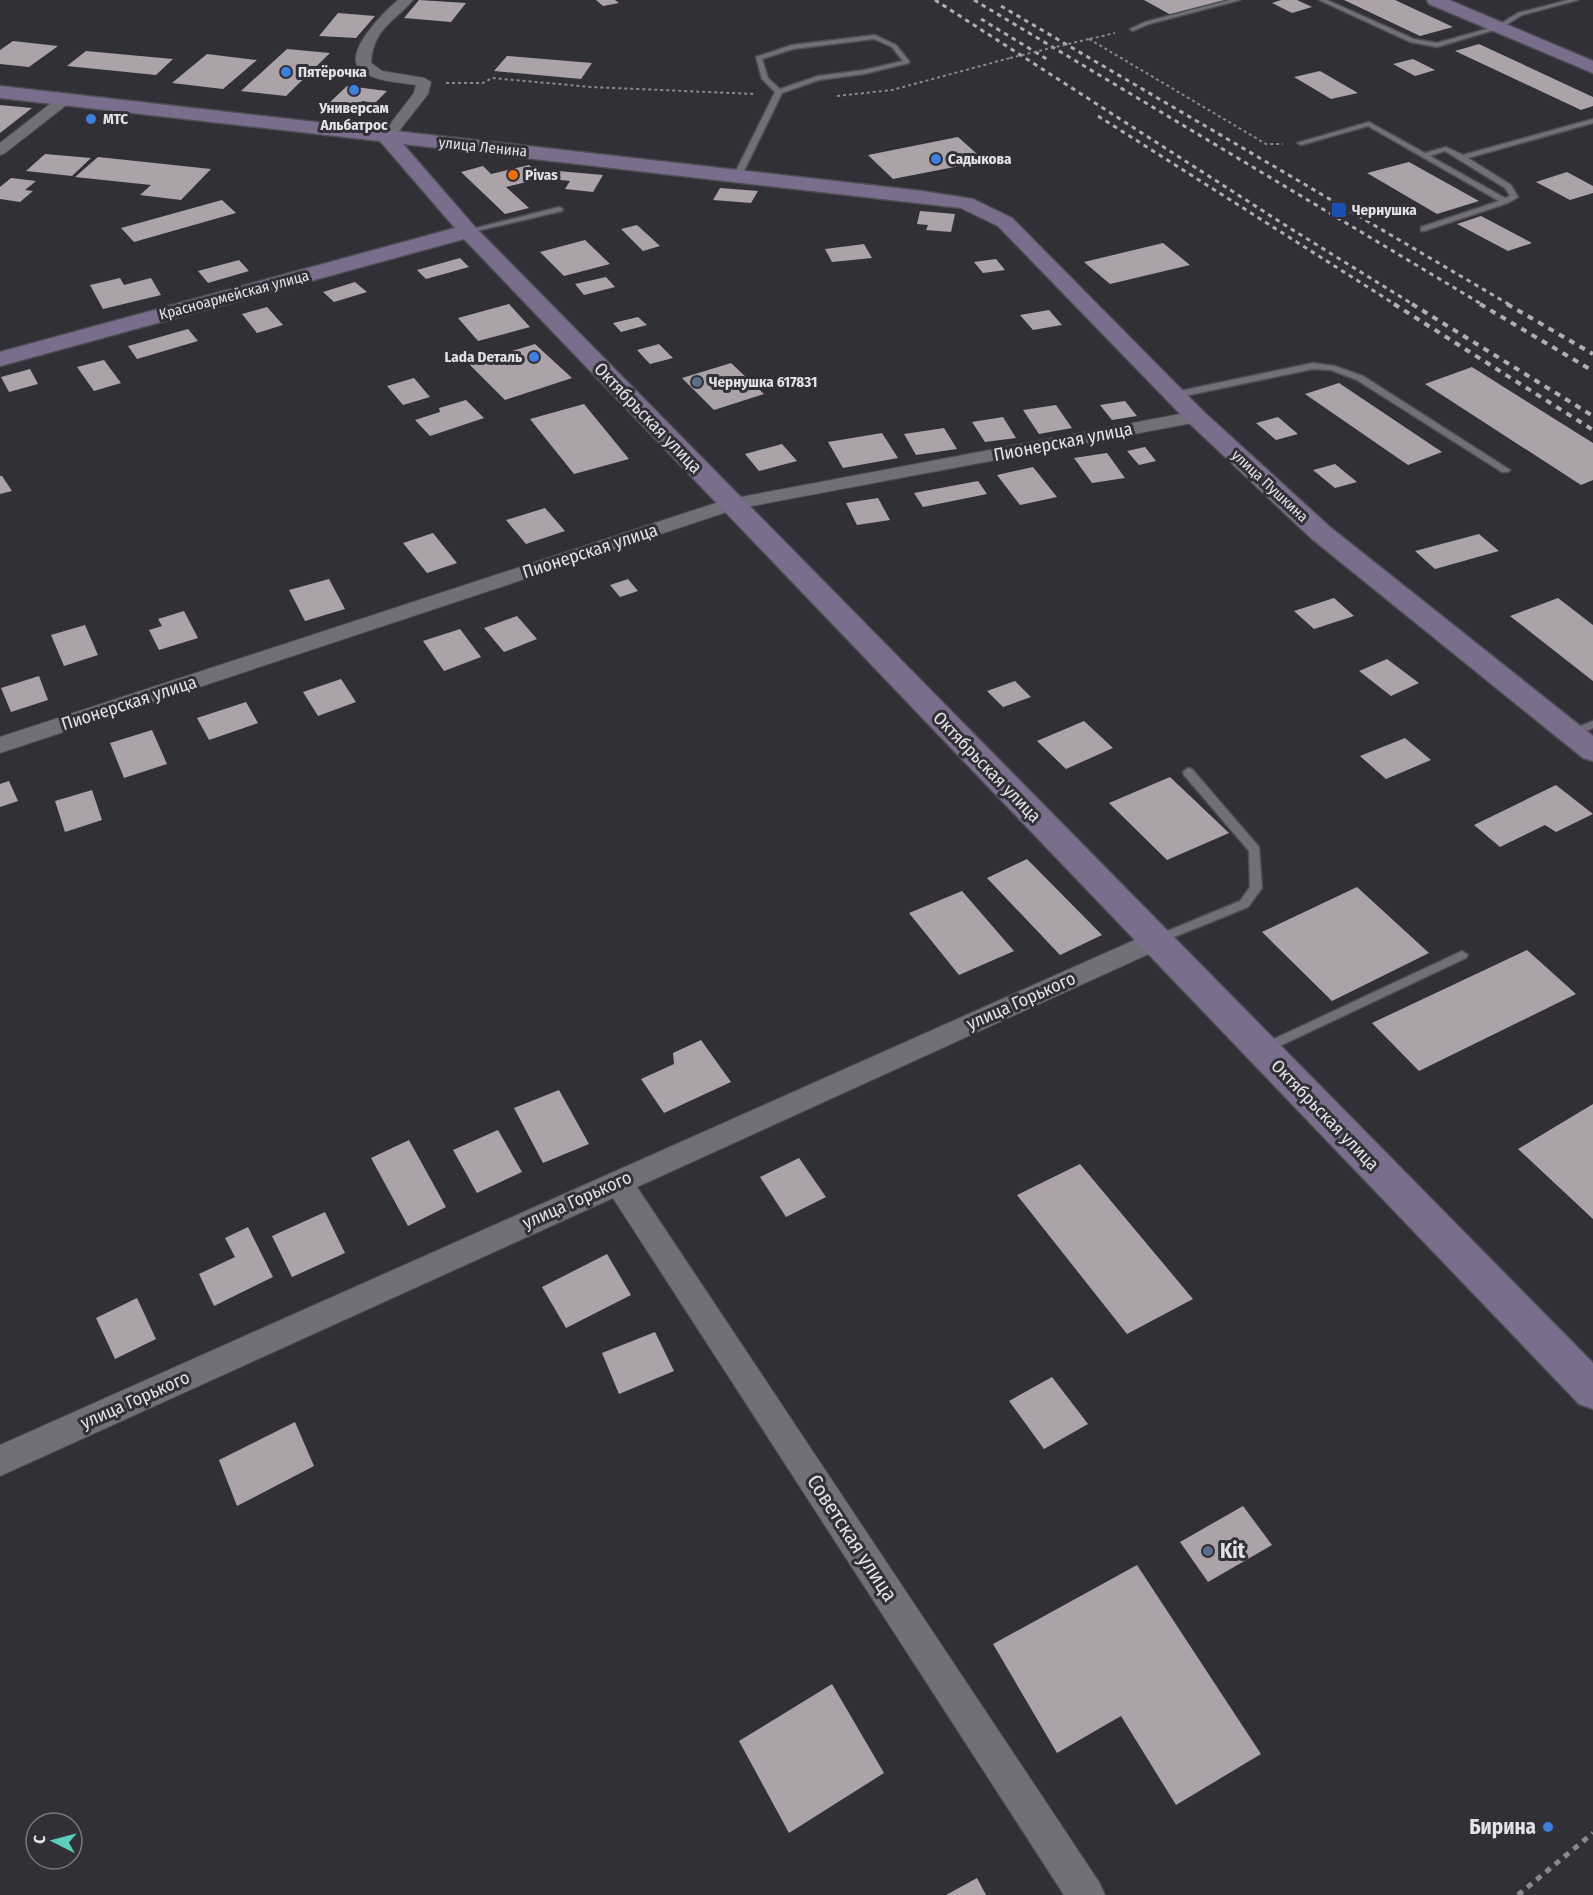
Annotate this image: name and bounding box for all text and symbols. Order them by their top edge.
place label: Пятёрочка [298,63,367,81]
marker: Пятёрочка [279,65,293,79]
marker: Универсам Альбатрос [347,83,361,97]
place label: Универсам Альбатрос [318,99,389,134]
place label: МТС [103,110,128,128]
marker: МТС [84,112,98,126]
street label: улица Ленина [438,133,528,161]
place label: Садыкова [948,150,1012,168]
marker: Садыкова [929,152,943,166]
place label: Pivas [525,166,558,184]
marker: Pivas [506,168,520,182]
marker: Чернушка [1330,201,1348,219]
place label: Чернушка [1352,201,1417,219]
street label: Красноармейская улица [157,266,311,324]
place label: Lada Dеталь [444,348,522,366]
marker: Lada Dеталь [527,350,541,364]
street label: Октябрьская улица [589,358,707,478]
place label: Чернушка 617831 [709,373,817,391]
marker: Чернушка 617831 [690,375,704,389]
street label: Пионерская улица [992,418,1134,466]
street label: улица Пушкина [1228,446,1312,526]
street label: Пионерская улица [520,519,661,583]
street label: Пионерская улица [59,671,200,735]
street label: Октябрьская улица [928,707,1046,827]
street label: улица Горького [963,967,1079,1035]
street label: Октябрьская улица [1266,1055,1384,1175]
street label: улица Горького [519,1166,635,1234]
street label: улица Горького [77,1366,193,1434]
street label: Советская улица [801,1470,903,1606]
place label: Kit [1220,1538,1246,1564]
marker: Kit [1201,1544,1215,1558]
north arrow [24,1811,84,1871]
place label: Бирина [1469,1814,1536,1840]
marker: Бирина [1541,1820,1555,1834]
text: С [30,1834,50,1845]

